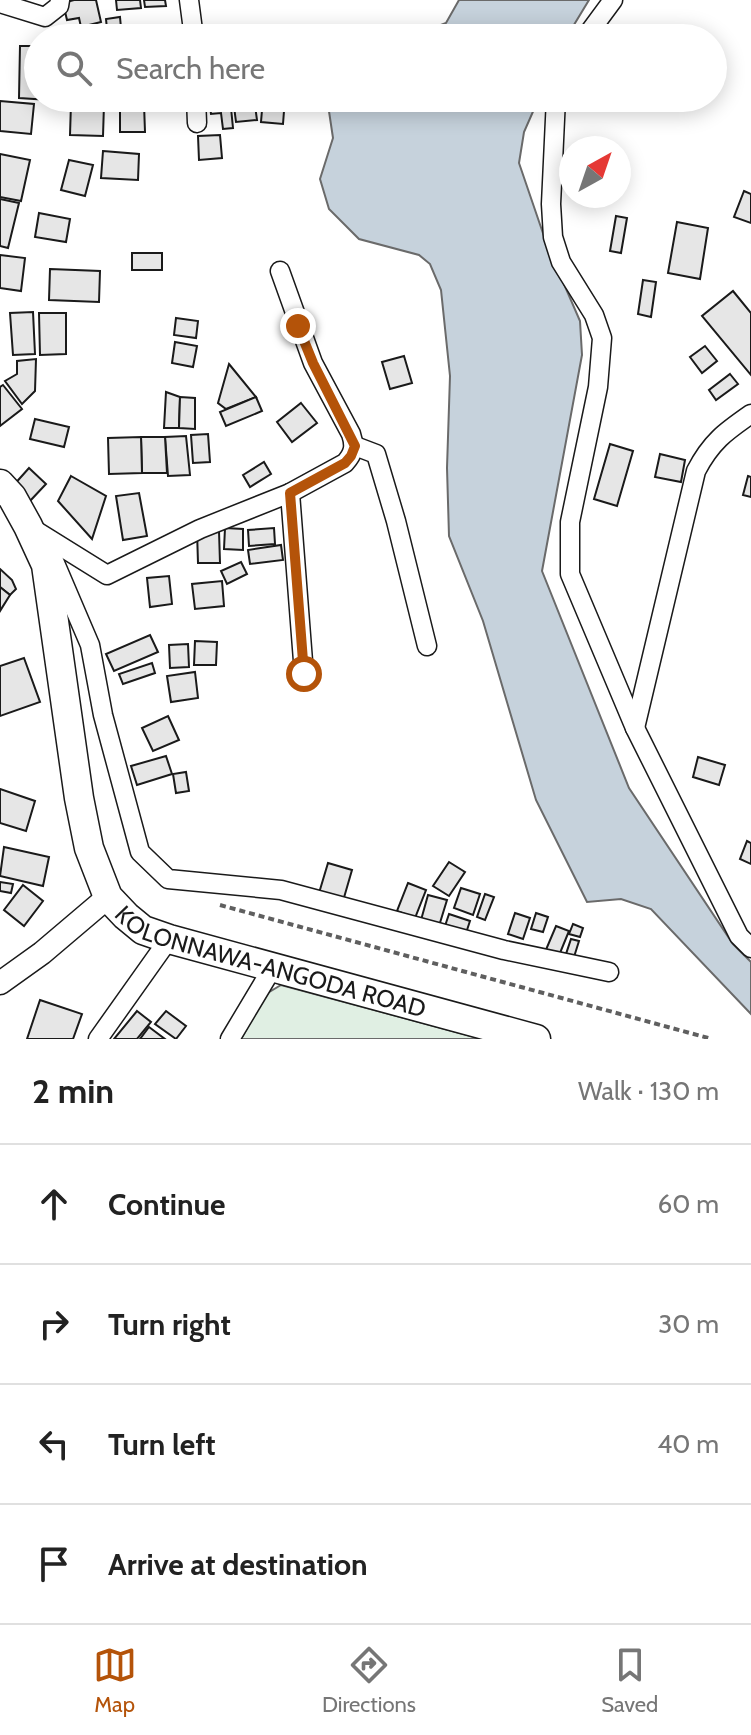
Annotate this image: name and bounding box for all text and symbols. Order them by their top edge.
search box [24,24,727,112]
icon: search [52,46,96,90]
text: Search here [116,50,265,87]
north arrow [559,136,631,208]
route end [280,308,316,344]
route start [286,656,322,692]
street label: KOLONNAWA-ANGODA ROAD [109,899,429,1023]
text: 2 min [32,1070,114,1112]
text: Walk · 130 m [578,1075,719,1107]
icon: ahead [32,1182,76,1226]
text: Continue [108,1186,225,1223]
text: 60 m [657,1188,719,1220]
icon: right [32,1302,76,1346]
text: Turn right [108,1306,231,1343]
text: 30 m [658,1308,719,1340]
icon: left [32,1422,76,1466]
text: Turn left [108,1426,216,1463]
text: 40 m [657,1428,719,1460]
icon: arrive [32,1542,76,1586]
text: Arrive at destination [108,1546,368,1583]
tab: Map [93,1643,137,1718]
tab: Directions [322,1643,416,1718]
tab: Saved [601,1643,658,1718]

